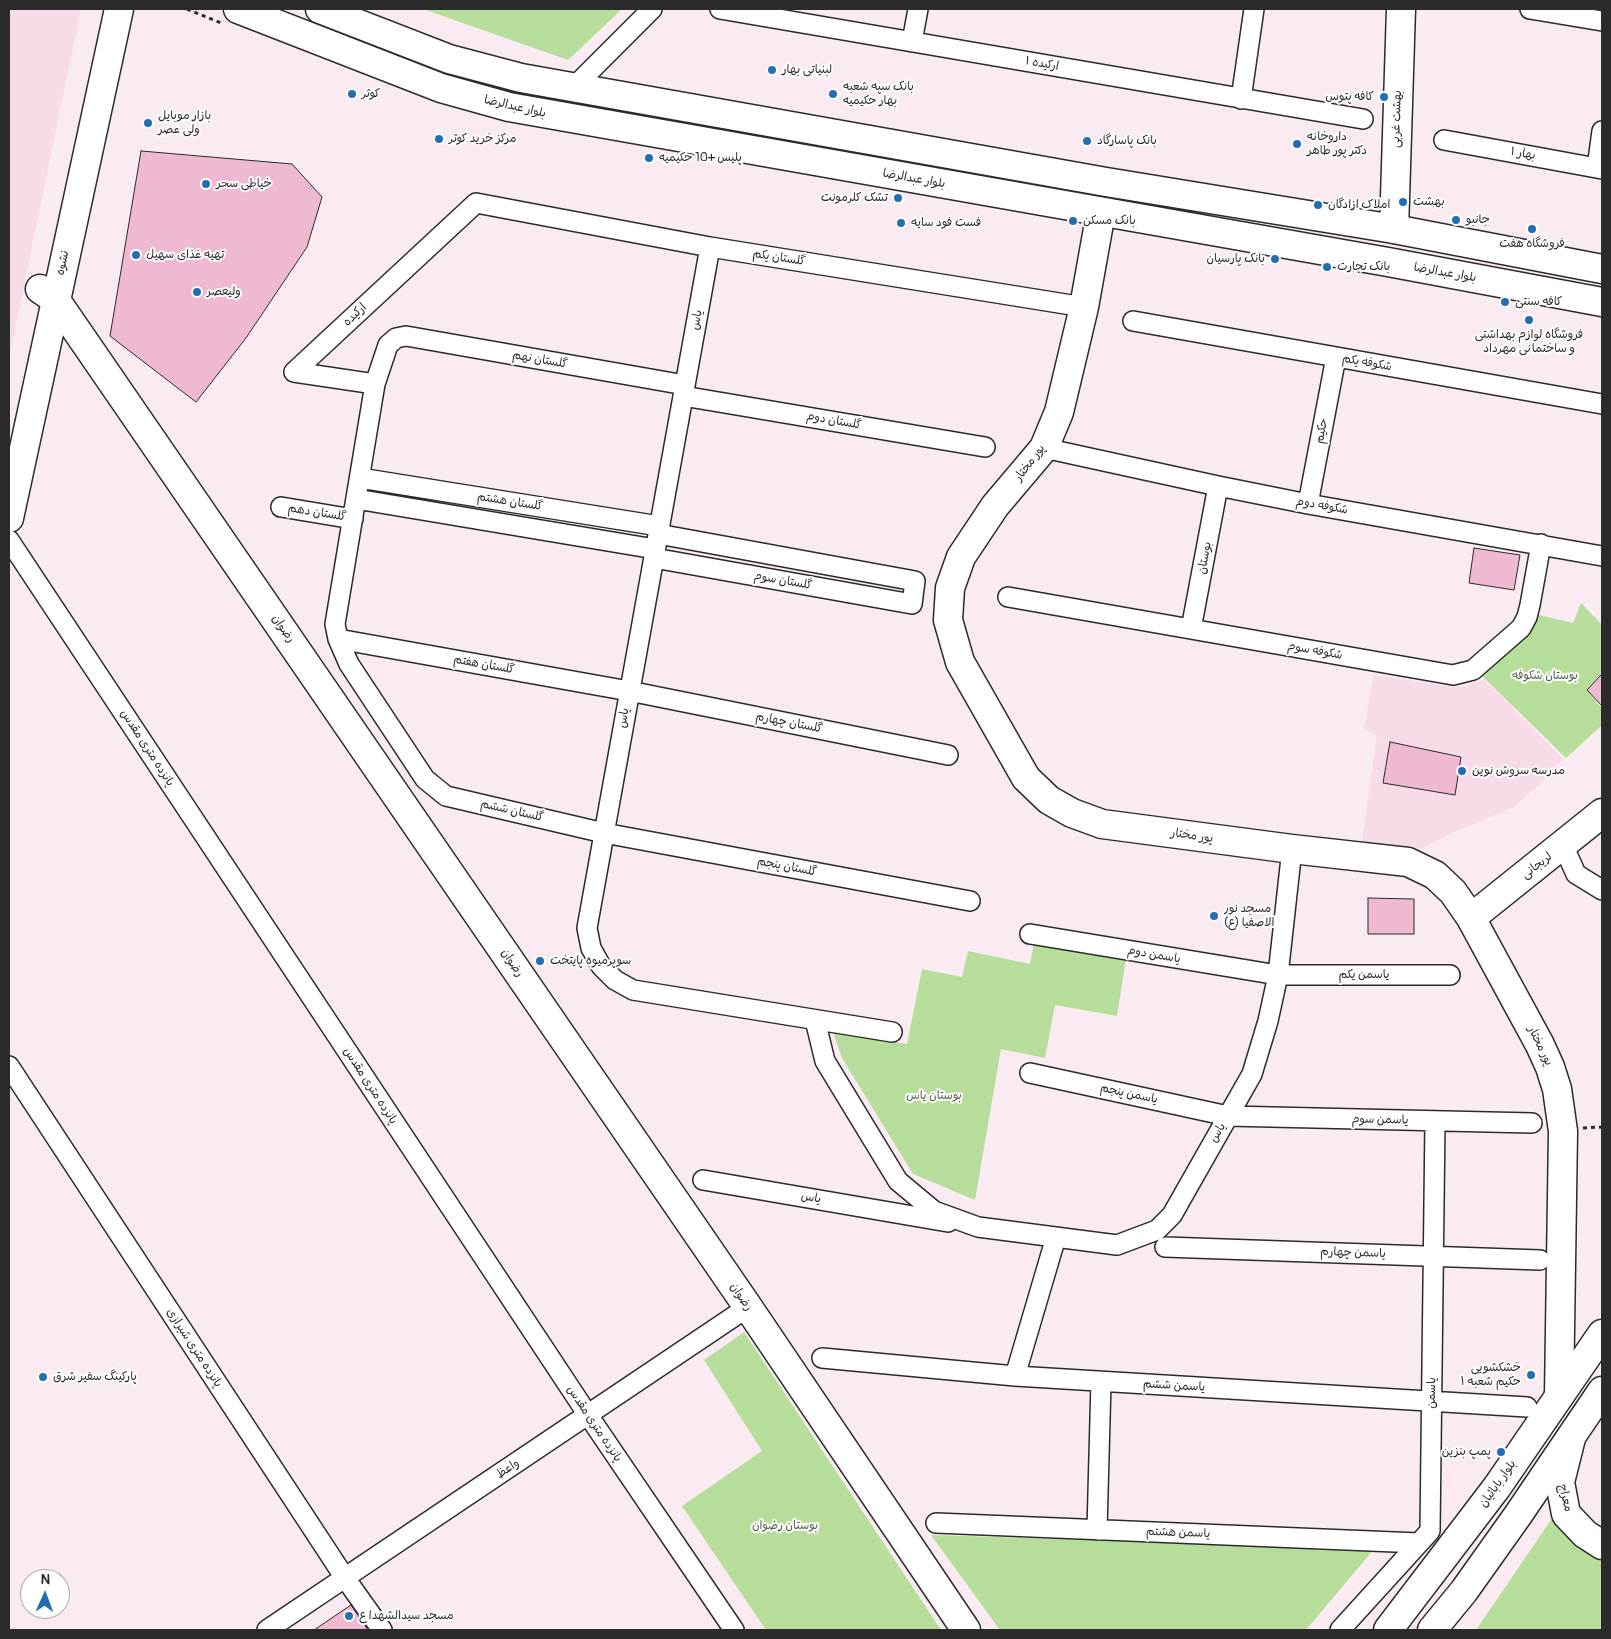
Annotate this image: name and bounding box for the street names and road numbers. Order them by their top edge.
street label: ارکیده ۱ [1024,54,1060,74]
street label: بهشت غربی [1389,90,1405,148]
street label: بلوار عبدالرضا [483,93,547,121]
street label: بهار ۱ [1509,145,1537,163]
street label: بلوار عبدالرضا [882,166,946,192]
street label: گلستان یکم [752,247,806,269]
street label: نشوه [53,249,73,277]
street label: بلوار عبدالرضا [1413,260,1477,286]
street label: ارکیده [340,301,370,329]
street label: یاس [688,309,706,331]
street label: گلستان نهم [511,348,569,372]
street label: شکوفه یکم [1341,352,1393,374]
street label: گلستان دوم [805,409,863,433]
street label: حکیم [1313,417,1331,445]
street label: پور مختار [1011,442,1049,484]
street label: گلستان هشتم [476,490,544,514]
street label: شکوفه دوم [1295,494,1349,518]
street label: گلستان دهم [287,501,347,525]
street label: بوستان [1195,541,1215,575]
street label: گلستان سوم [753,569,813,593]
street label: رضوان [268,612,298,646]
street label: شکوفه سوم [1286,639,1344,663]
street label: گلستان هفتم [452,653,516,677]
street label: پانزده متری مقدس [117,707,177,789]
street label: یاس [615,707,633,729]
street label: گلستان چهارم [754,709,824,737]
street label: گلستان ششم [479,797,545,825]
street label: پور مختار [1170,826,1214,846]
street label: لریجانی [1519,850,1555,882]
street label: گلستان پنجم [756,854,818,880]
street label: یاسمن دوم [1126,943,1182,967]
street label: رضوان [497,946,527,980]
street label: یاسمن یکم [1338,968,1390,982]
street label: پور مختار [1524,1024,1556,1068]
street label: پانزده متری مقدس [340,1045,400,1127]
street label: یاسمن پنجم [1099,1081,1159,1107]
street label: یاسمن سوم [1351,1112,1409,1128]
street label: یاس [1207,1121,1229,1145]
street label: یاس [800,1189,822,1207]
street label: یاسمن چهارم [1320,1245,1386,1261]
street label: رضوان [726,1280,756,1314]
street label: پانزده متری شیرازی [163,1306,225,1390]
street label: یاسمن ششم [1142,1377,1206,1395]
street label: یاسمن [1425,1377,1439,1409]
street label: پانزده متری مقدس [563,1383,625,1465]
street label: واعظ [494,1456,522,1482]
street label: بلوار بابائیان [1476,1458,1520,1510]
street label: معراج [1555,1483,1575,1513]
street label: یاسمن هشتم [1146,1525,1210,1541]

